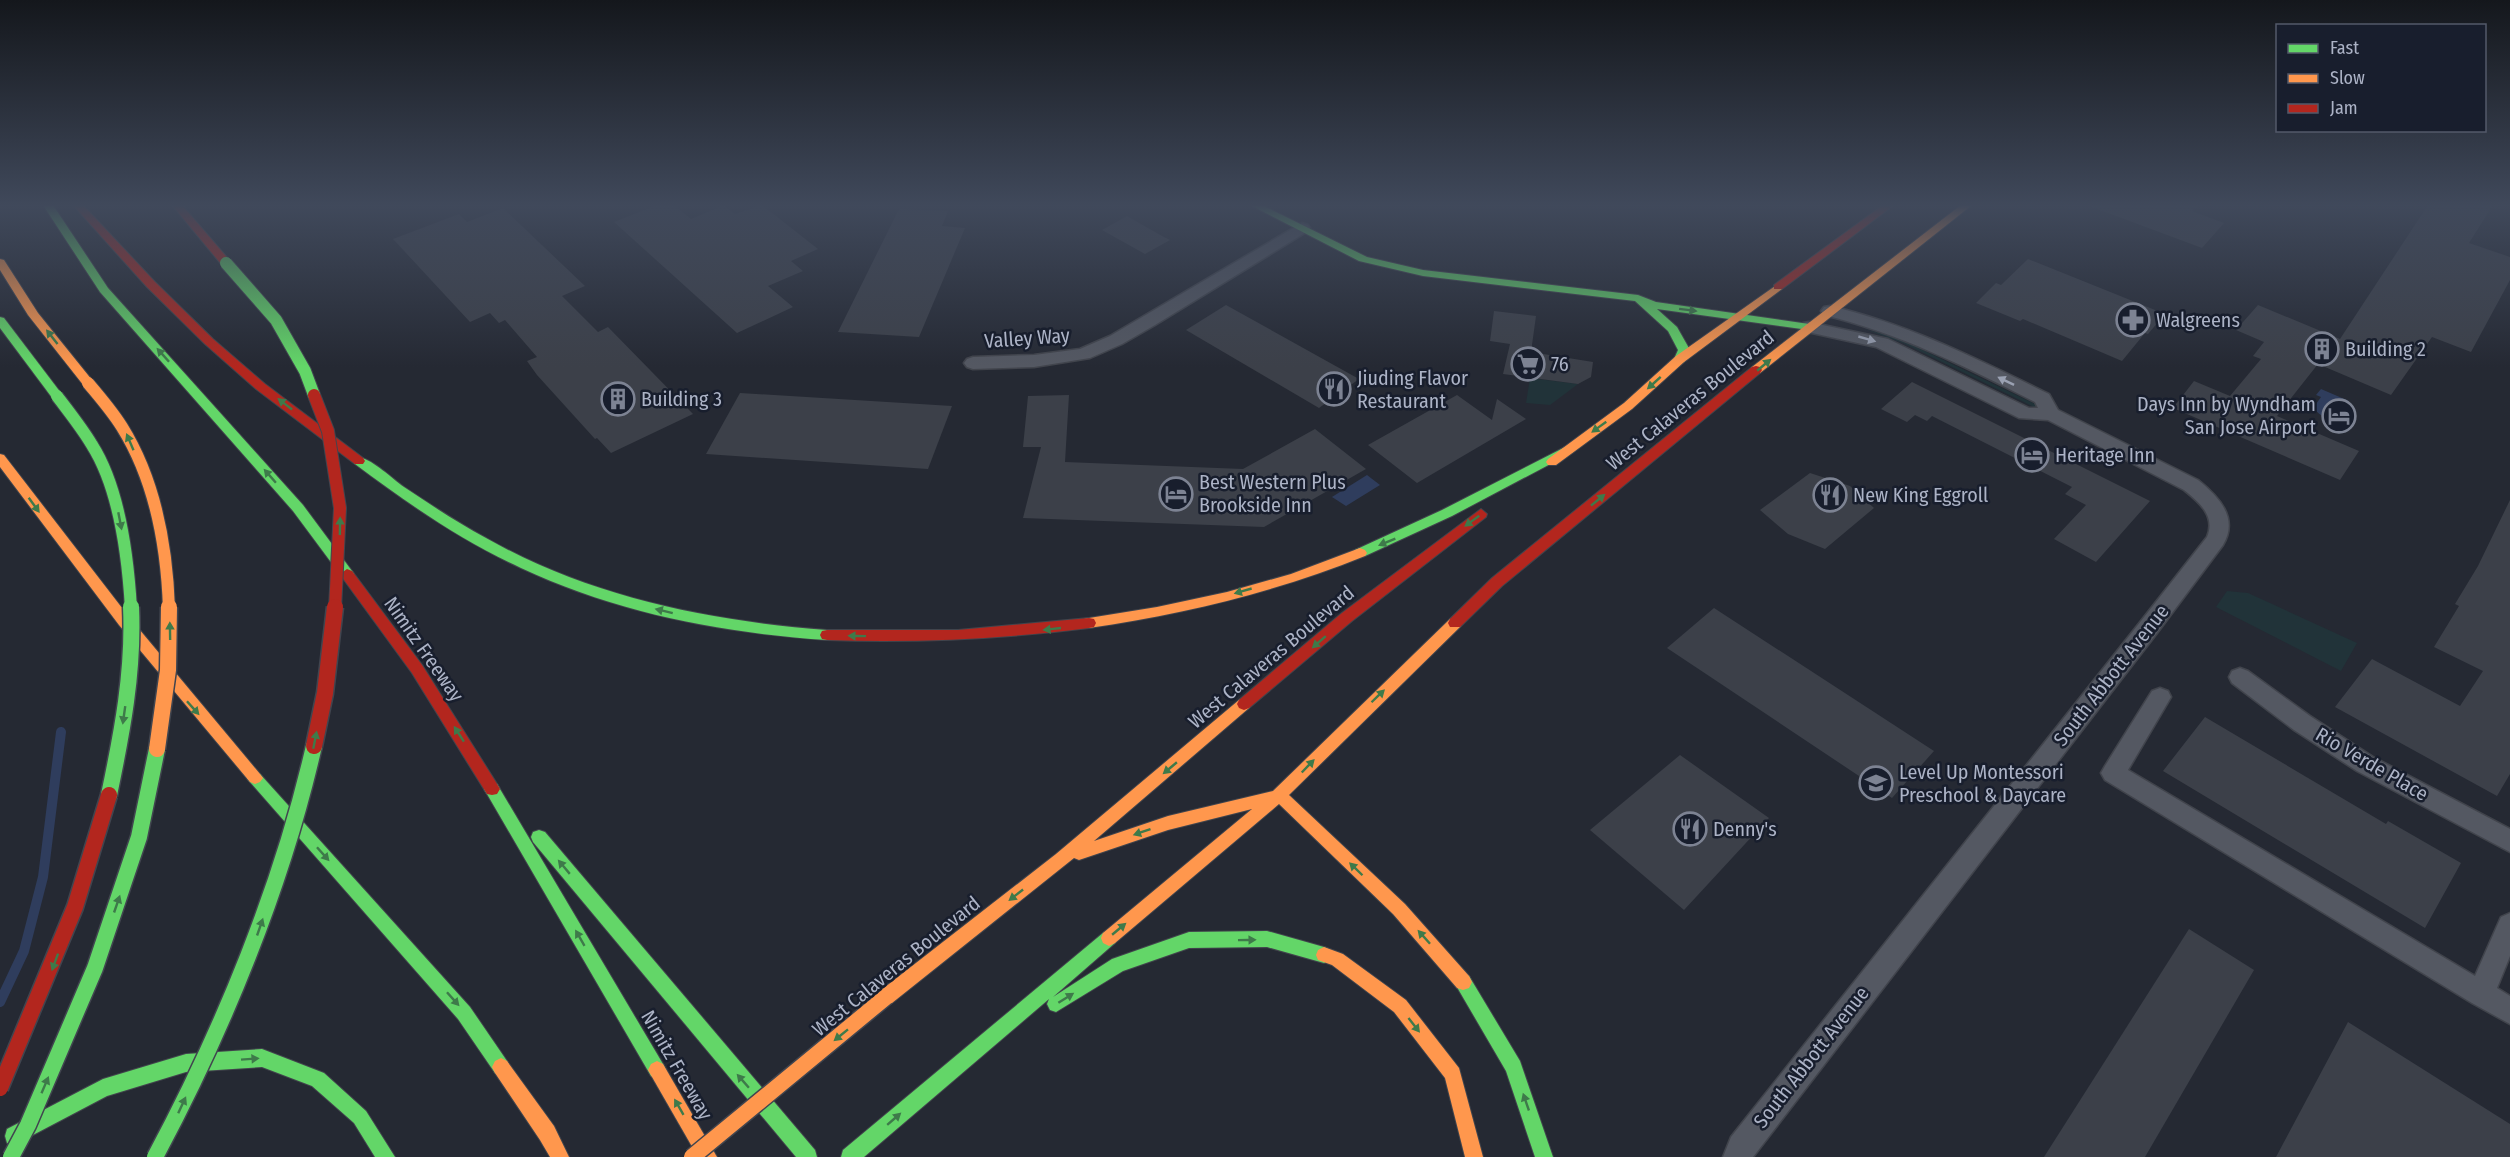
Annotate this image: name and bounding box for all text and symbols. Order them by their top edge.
legend [2276,24,2486,132]
text: Fast [2330,37,2359,59]
text: Slow [2330,67,2365,89]
text: Jam [2330,97,2358,119]
pharmacy icon: Walgreens [2115,302,2151,338]
one-way arrow [1678,305,1697,314]
place label: Walgreens [2156,308,2240,332]
street label: Valley Way [983,323,1071,353]
street label: West Calaveras Boulevard [1601,325,1779,475]
one-way arrow [46,329,58,344]
building icon: Building 2 [2304,331,2340,367]
one-way arrow [1858,335,1876,344]
place label: Building 2 [2345,337,2426,361]
supermarket icon: 76 [1510,346,1546,382]
one-way arrow [157,348,170,363]
place label: 76 [1551,352,1569,376]
one-way arrow [1756,359,1771,372]
place label: Jiuding Flavor Restaurant [1357,366,1468,413]
restaurant icon: Jiuding Flavor Restaurant [1316,371,1352,407]
one-way arrow [1647,376,1662,389]
one-way arrow [1997,376,2014,385]
building icon: Building 3 [600,381,636,417]
place label: Building 3 [641,387,722,411]
place label: Days Inn by Wyndham San Jose Airport [2137,392,2316,439]
one-way arrow [277,397,293,410]
hotel icon: Days Inn by Wyndham San Jose Airport [2321,398,2357,434]
one-way arrow [1591,421,1606,433]
one-way arrow [126,434,135,451]
hotel icon: Heritage Inn [2014,437,2050,473]
place label: Heritage Inn [2055,443,2155,467]
one-way arrow [263,468,276,484]
place label: Best Western Plus Brookside Inn [1199,470,1346,517]
hotel icon: Best Western Plus Brookside Inn [1158,476,1194,512]
restaurant icon: New King Eggroll [1812,477,1848,513]
place label: New King Eggroll [1853,483,1988,507]
one-way arrow [1590,493,1606,506]
one-way arrow [28,497,40,512]
one-way arrow [116,512,125,531]
one-way arrow [1464,514,1479,526]
one-way arrow [335,516,345,535]
one-way arrow [1377,537,1395,547]
street label: West Calaveras Boulevard [1183,581,1359,733]
one-way arrow [1234,586,1252,596]
street label: Nimitz Freeway [379,592,469,706]
street label: South Abbott Avenue [2048,599,2174,751]
one-way arrow [655,605,674,615]
one-way arrow [166,622,175,641]
one-way arrow [1042,624,1061,633]
one-way arrow [848,631,867,641]
one-way arrow [1312,635,1327,648]
one-way arrow [1371,689,1386,703]
one-way arrow [186,700,199,715]
one-way arrow [120,705,129,724]
street label: Rio Verde Place [2312,722,2432,806]
one-way arrow [454,726,465,743]
one-way arrow [311,730,320,749]
one-way arrow [1300,759,1314,773]
place label: Level Up Montessori Preschool & Daycare [1899,760,2066,807]
one-way arrow [1163,761,1178,774]
school or university icon: Level Up Montessori Preschool & Daycare [1858,765,1894,801]
restaurant icon: Denny's [1672,811,1708,847]
place label: Denny's [1713,817,1777,841]
one-way arrow [1133,827,1151,837]
one-way arrow [316,846,329,861]
one-way arrow [558,860,571,875]
one-way arrow [1350,862,1364,876]
one-way arrow [1008,888,1023,900]
street label: West Calaveras Boulevard [807,891,985,1041]
one-way arrow [112,895,122,913]
one-way arrow [256,918,266,936]
one-way arrow [1111,922,1127,935]
one-way arrow [575,930,586,946]
one-way arrow [1418,930,1431,945]
one-way arrow [1237,935,1256,944]
one-way arrow [50,954,60,972]
street label: South Abbott Avenue [1748,981,1874,1133]
one-way arrow [446,992,460,1007]
one-way arrow [1058,993,1074,1004]
street label: Nimitz Freeway [636,1006,718,1124]
one-way arrow [1408,1017,1421,1033]
one-way arrow [833,1028,849,1041]
one-way arrow [241,1054,260,1064]
one-way arrow [737,1074,750,1089]
one-way arrow [40,1076,50,1094]
one-way arrow [1520,1093,1530,1111]
one-way arrow [177,1097,186,1114]
one-way arrow [674,1098,684,1115]
one-way arrow [886,1113,901,1126]

